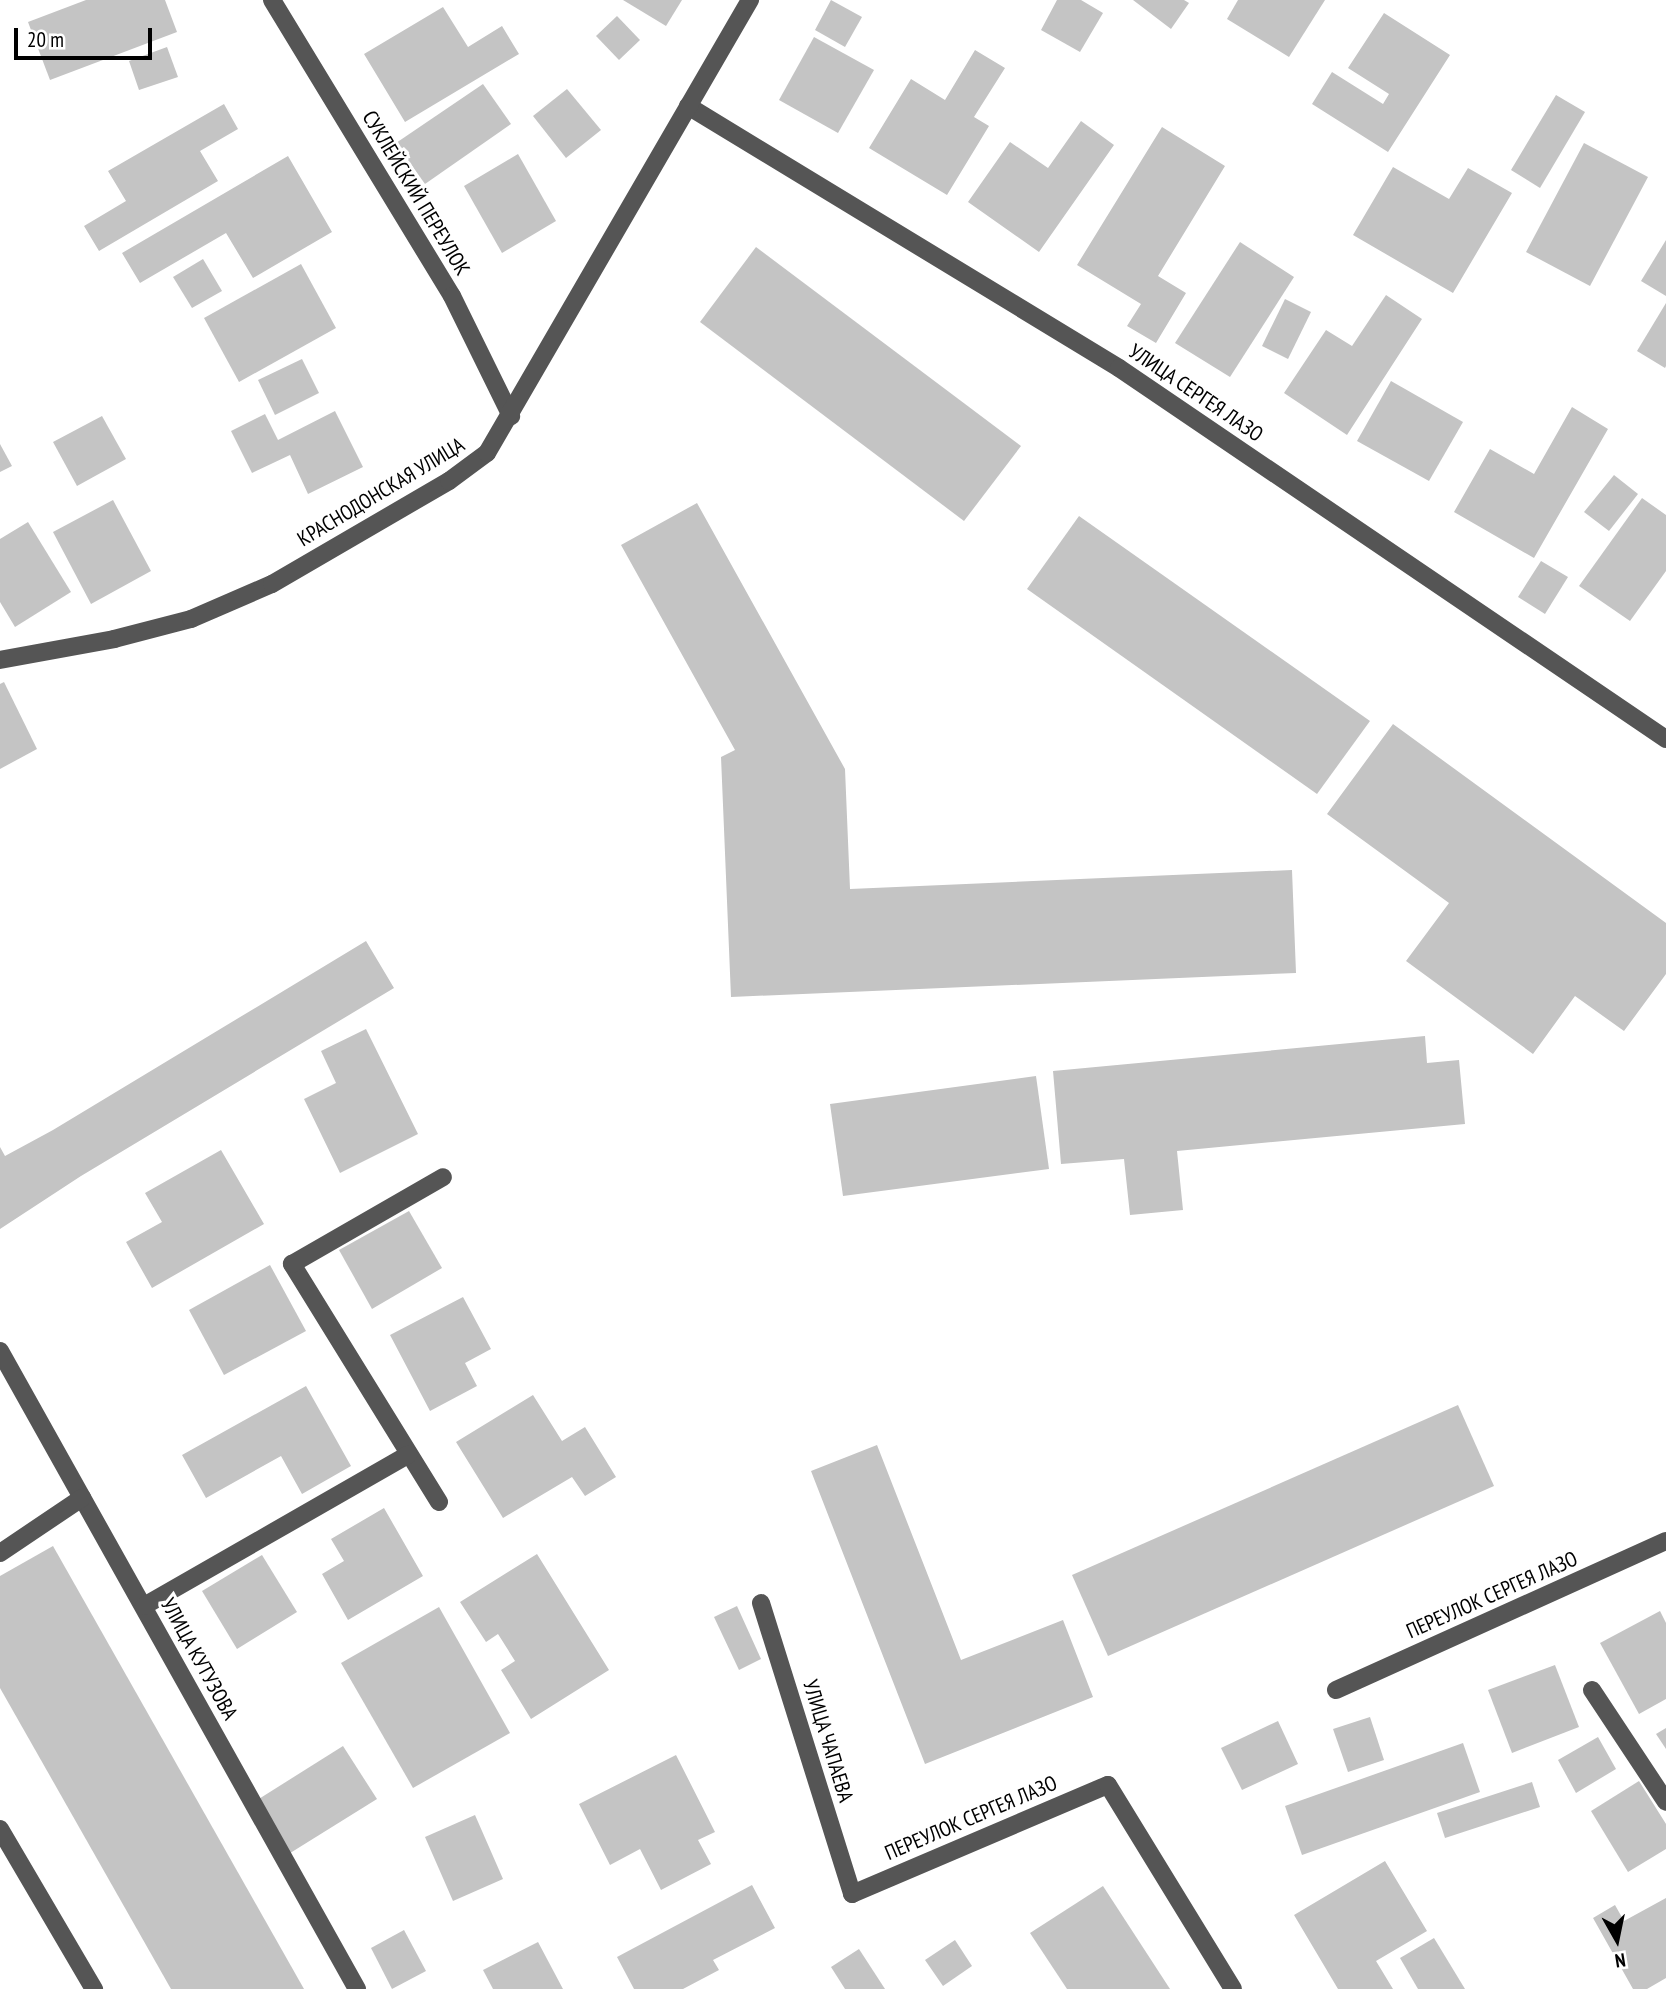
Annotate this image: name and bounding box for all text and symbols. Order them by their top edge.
scale bar [18,14,156,58]
text: 20 m [27,26,64,53]
street label: СУКЛЕЙСКИЙ ПЕРЕУЛОК [357,106,475,280]
street label: УЛИЦА СЕРГЕЯ ЛАЗО [1124,339,1268,447]
street label: КРАСНОДОНСКАЯ УЛИЦА [293,432,469,552]
street label: ПЕРЕУЛОК СЕРГЕЯ ЛАЗО [1403,1546,1581,1644]
street label: УЛИЦА КУТУЗОВА [155,1593,243,1725]
street label: УЛИЦА ЧАПАЕВА [797,1677,859,1805]
street label: ПЕРЕУЛОК СЕРГЕЯ ЛАЗО [881,1770,1061,1866]
north arrow [1582,1905,1652,1975]
text: N [1613,1948,1627,1973]

